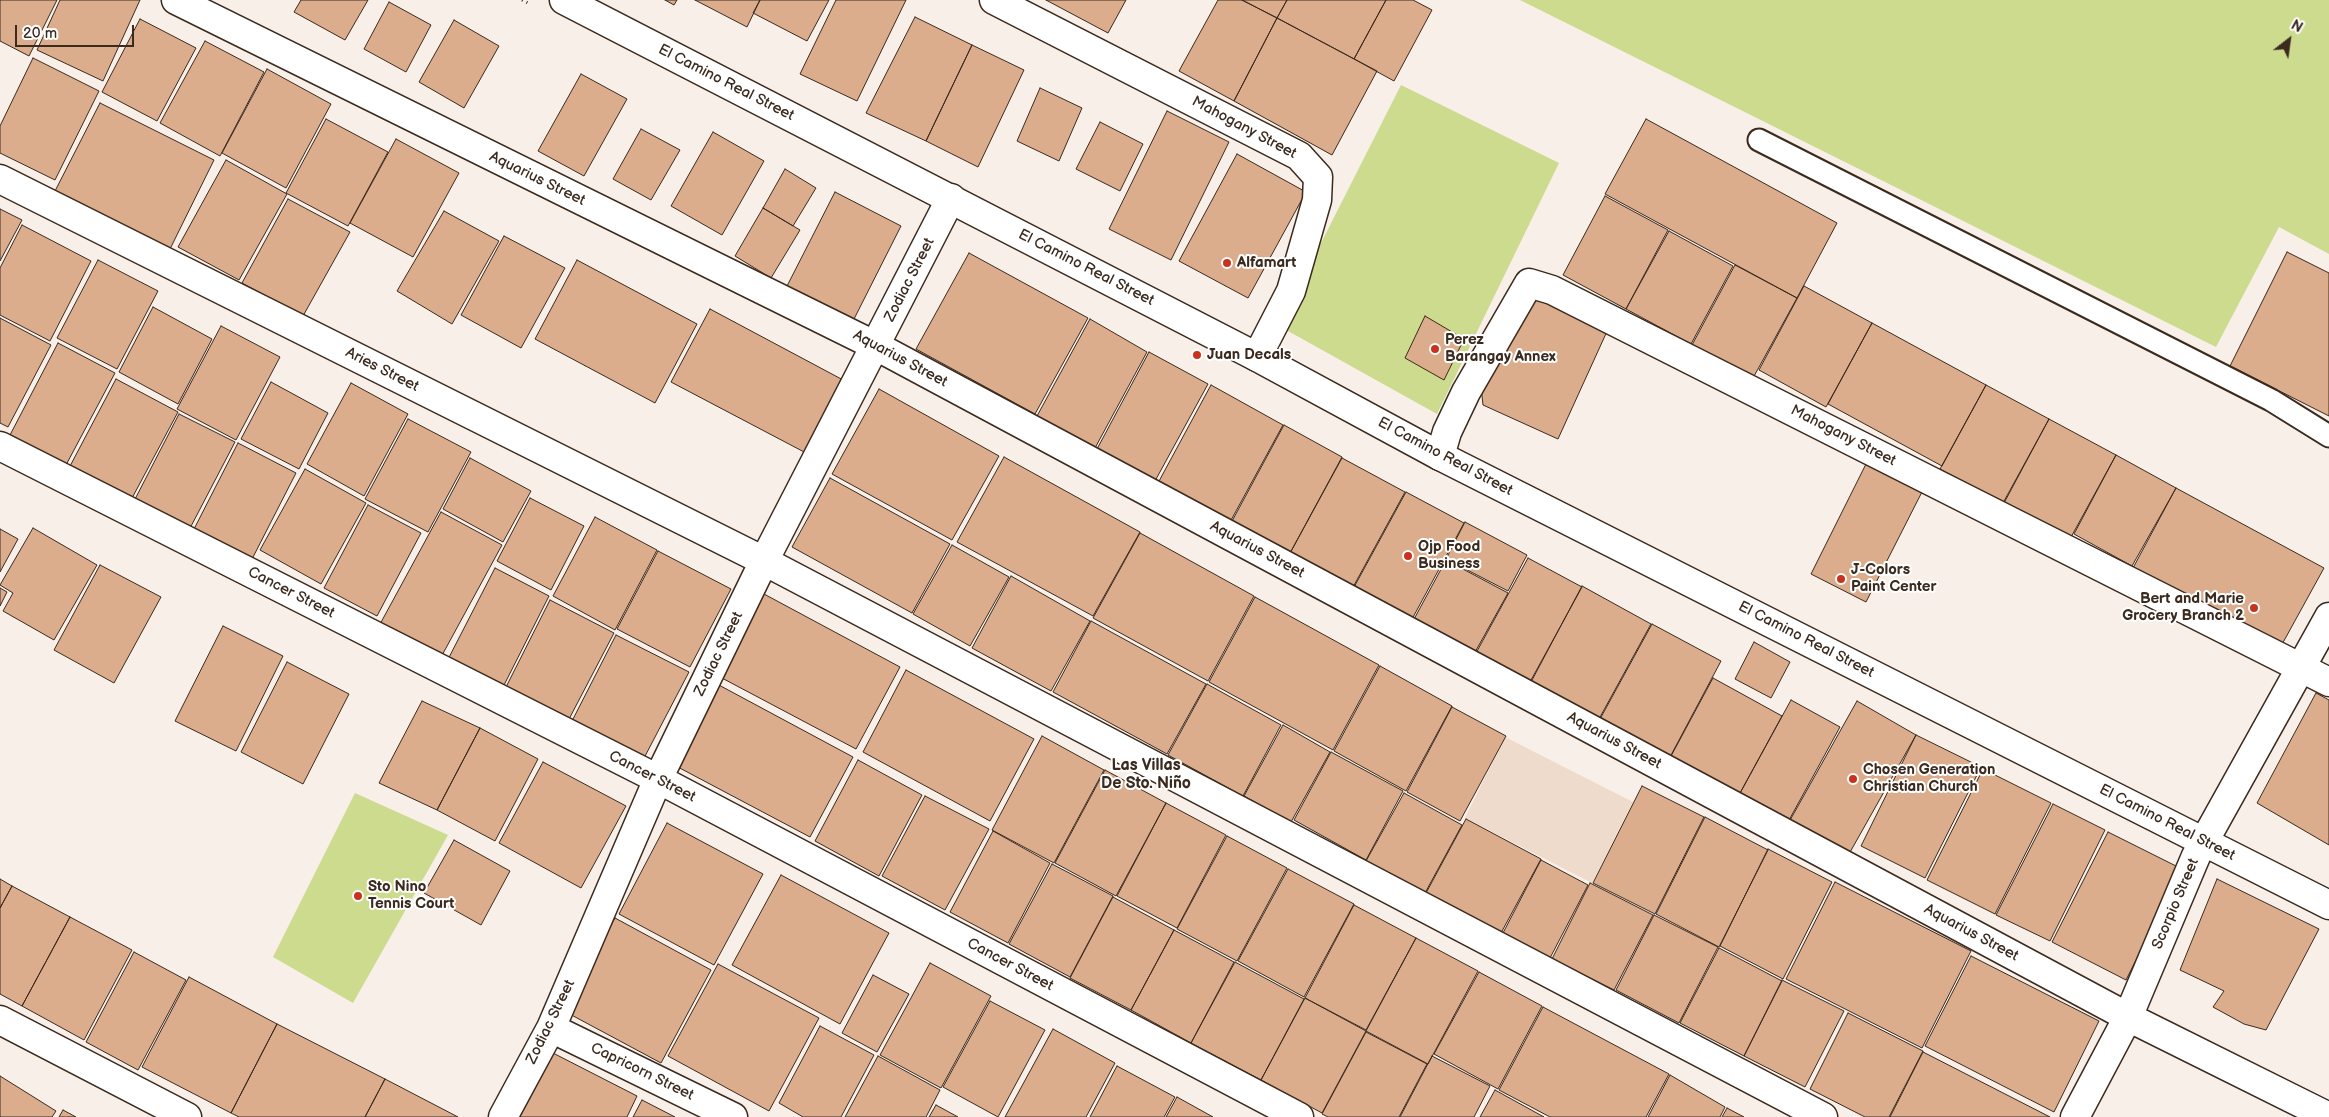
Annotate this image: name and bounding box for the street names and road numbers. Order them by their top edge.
street label: El Camino Real Street [655,41,797,125]
street label: Mahogany Street [1189,93,1299,163]
street label: Aquarius Street [486,148,588,210]
street label: El Camino Real Street [1015,226,1157,310]
street label: Zodiac Street [881,235,939,325]
street label: Aquarius Street [850,327,950,391]
street label: Aries Street [342,344,422,396]
street label: Mahogany Street [1787,402,1899,470]
street label: El Camino Real Street [1375,414,1515,500]
street label: Aquarius Street [1207,518,1307,582]
street label: Cancer Street [245,563,337,623]
street label: El Camino Real Street [1735,598,1877,682]
street label: Zodiac Street [691,609,747,699]
street label: Aquarius Street [1564,709,1664,773]
street label: Cancer Street [606,747,698,807]
street label: El Camino Real Street [2096,781,2238,865]
street label: Scorpio Street [2149,856,2203,952]
street label: Aquarius Street [1921,901,2021,965]
street label: Cancer Street [964,935,1056,995]
street label: Zodiac Street [523,977,579,1067]
street label: Capricorn Street [588,1039,696,1105]

